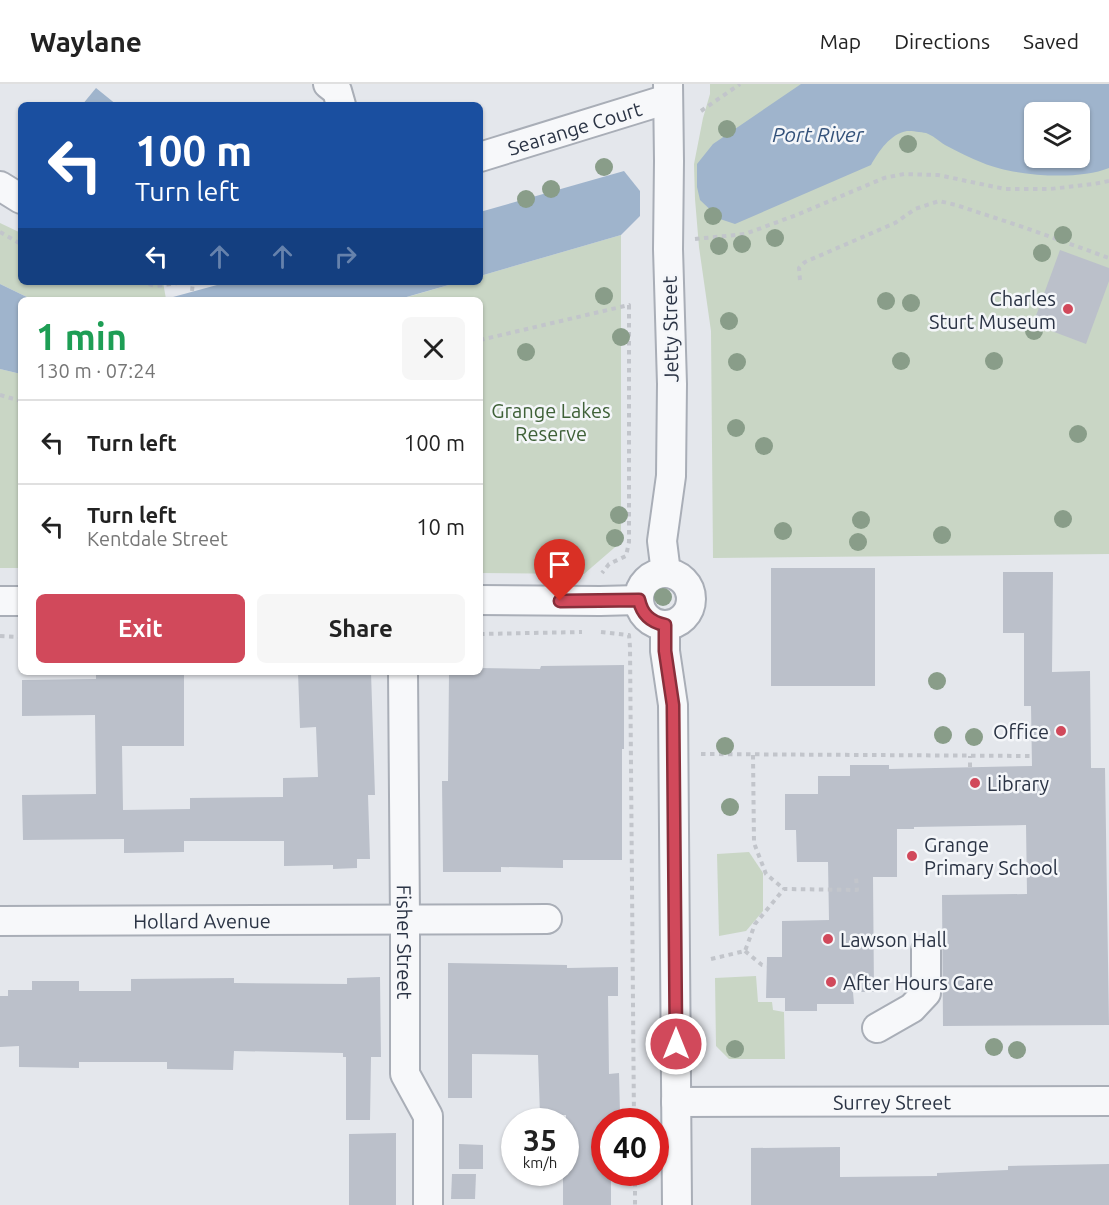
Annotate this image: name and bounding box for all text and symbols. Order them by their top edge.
text: Waylane [30,26,142,57]
text: Map [820,29,861,53]
text: Directions [894,29,990,53]
text: Saved [1023,29,1079,53]
street label: Searange Court [505,96,645,159]
map controls [1024,102,1090,168]
button: layers [1024,102,1090,168]
water label: Port River [772,122,865,146]
icon: left [36,126,114,204]
text: 100 m [135,127,252,174]
text: Turn left [135,176,239,206]
icon: left [140,240,173,273]
icon: ahead [203,240,236,273]
icon: ahead [266,240,299,273]
icon: right [329,240,362,273]
street label: Jetty Street [658,275,682,383]
place label: Charles Sturt Museum [929,287,1056,333]
marker: Charles Sturt Museum [1061,302,1075,316]
text: 1 min [36,316,127,357]
button: close [402,317,465,380]
text: 130 m · 07:24 [36,359,156,382]
park label: Grange Lakes Reserve [491,399,611,445]
icon: left [36,426,69,459]
text: Turn left [87,430,177,455]
text: 100 m [404,430,465,455]
text: Turn left [87,502,177,527]
icon: left [36,510,69,543]
text: 10 m [416,514,465,539]
text: Kentdale Street [87,527,228,550]
pin [534,539,585,601]
icon: arrive [543,548,576,581]
button: Exit [36,594,245,663]
button: Share [257,594,465,663]
place label: Office [993,720,1049,743]
marker: Office [1054,724,1068,738]
place label: Library [987,772,1050,795]
marker: Library [968,776,982,790]
place label: Grange Primary School [924,833,1058,879]
marker: Grange Primary School [905,849,919,863]
street label: Fisher Street [393,885,417,999]
street label: Hollard Avenue [133,909,271,932]
place label: Lawson Hall [840,928,947,951]
marker: Lawson Hall [821,932,835,946]
place label: After Hours Care [843,971,994,994]
marker: After Hours Care [824,975,838,989]
position arrow [644,1012,708,1076]
street label: Surrey Street [833,1090,951,1113]
speed limit sign: 40 [591,1108,669,1186]
text: 35 [523,1123,557,1157]
text: km/h [523,1154,557,1171]

